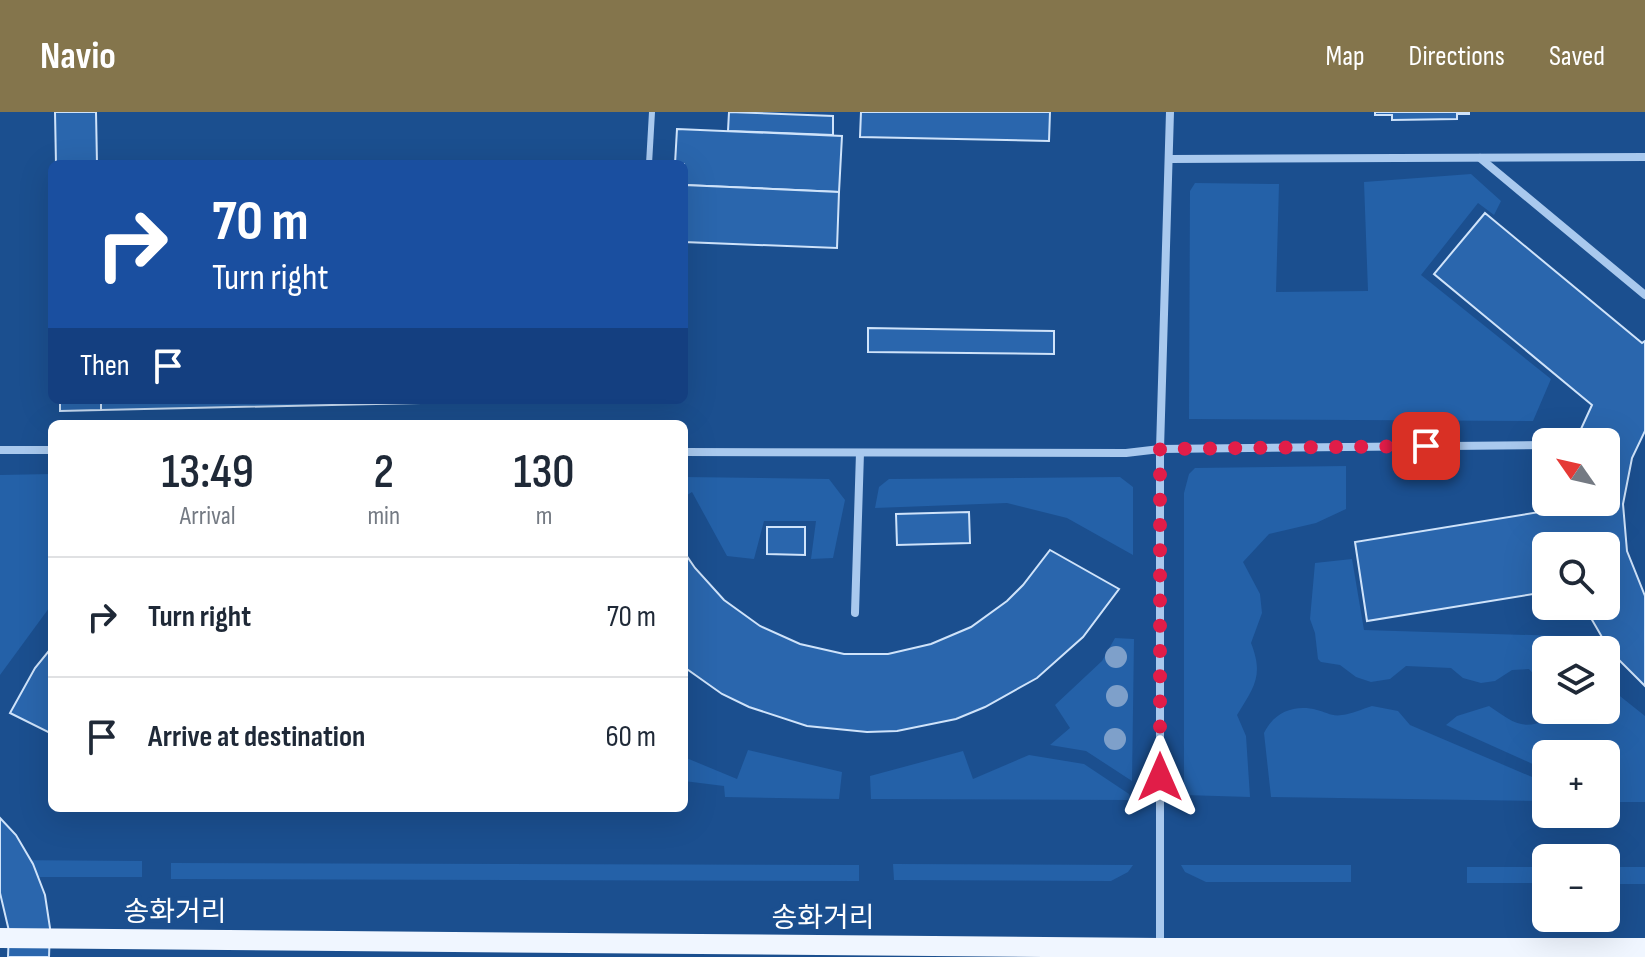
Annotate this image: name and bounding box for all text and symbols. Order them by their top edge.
text: Navio [40,34,116,79]
text: Map [1326,40,1365,73]
text: Directions [1409,40,1505,73]
text: Saved [1549,40,1605,73]
text: 70 m [212,189,309,256]
icon: right [80,192,184,296]
text: Turn right [212,257,329,300]
icon: arrive [146,344,190,388]
text: Then [80,348,130,384]
pin [1392,412,1460,480]
icon: arrive [1404,424,1448,468]
north arrow [1532,428,1620,516]
map controls [1532,428,1620,932]
text: 13:49 [161,444,254,501]
text: 2 [373,444,394,501]
text: 130 [513,444,575,501]
text: Arrival [180,501,236,532]
text: min [367,501,400,532]
text: m [536,501,552,532]
button: search [1532,532,1620,620]
icon: right [80,595,124,639]
text: Turn right [148,599,251,635]
text: 70 m [607,599,656,635]
button: layers [1532,636,1620,724]
icon: arrive [80,715,124,759]
text: Arrive at destination [148,719,365,755]
text: 60 m [605,719,656,755]
position arrow [1118,735,1202,819]
button: + [1532,740,1620,828]
button: − [1532,844,1620,932]
street label: 송화거리 [123,896,227,929]
street label: 송화거리 [771,902,875,935]

